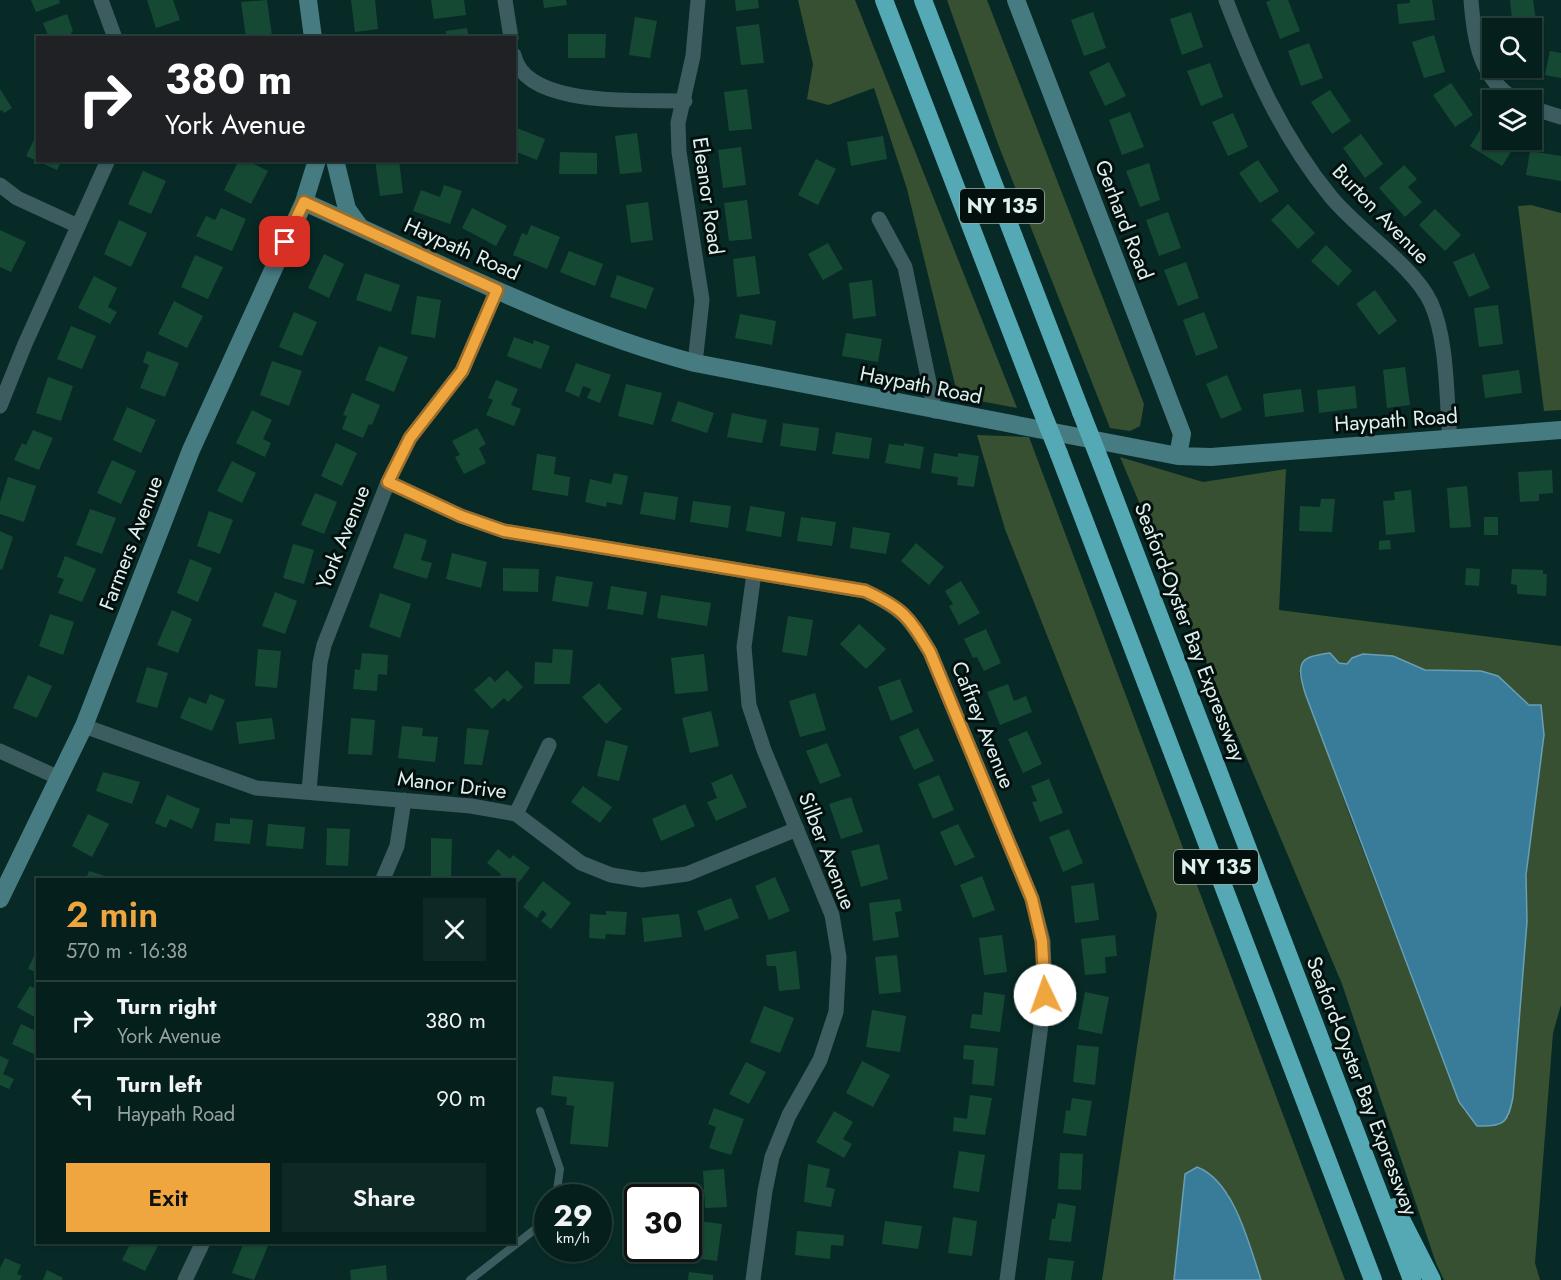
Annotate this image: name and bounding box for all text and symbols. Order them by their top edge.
map controls [1482,18,1542,150]
button: search [1482,18,1542,78]
text: 380 m [165,49,292,110]
icon: right [66,60,144,138]
button: layers [1482,90,1542,150]
text: York Avenue [165,105,306,144]
street label: Eleanor Road [685,135,731,257]
street label: Gerhard Road [1087,156,1161,284]
street label: Burton Avenue [1325,157,1437,271]
road number: NY 135 [960,189,1044,223]
street label: Haypath Road [399,210,525,288]
pin [259,216,310,267]
icon: arrive [268,225,301,258]
street label: Haypath Road [857,358,985,412]
street label: Haypath Road [1333,401,1459,439]
street label: Farmers Avenue [92,471,170,615]
street label: York Avenue [309,481,377,593]
street label: Seaford-Oyster Bay Expressway [1127,498,1254,766]
street label: Caffrey Avenue [944,657,1022,793]
street label: Manor Drive [396,763,508,807]
street label: Silber Avenue [791,788,863,914]
road number: NY 135 [1174,850,1258,884]
text: 2 min [66,888,158,940]
button: close [423,898,486,961]
text: 570 m · 16:38 [66,937,188,966]
street label: Seaford-Oyster Bay Expressway [1299,952,1426,1220]
position arrow [1013,963,1077,1027]
text: Turn right [117,990,217,1022]
icon: right [66,1004,99,1037]
text: 380 m [425,1004,486,1036]
text: York Avenue [117,1022,221,1051]
text: Turn left [117,1068,202,1100]
icon: left [66,1082,99,1115]
text: 90 m [436,1082,486,1114]
text: Haypath Road [117,1100,235,1129]
button: Exit [66,1163,270,1232]
button: Share [282,1163,486,1232]
speed limit sign: 30 [624,1184,702,1262]
text: 29 [553,1194,593,1237]
text: km/h [556,1227,590,1249]

